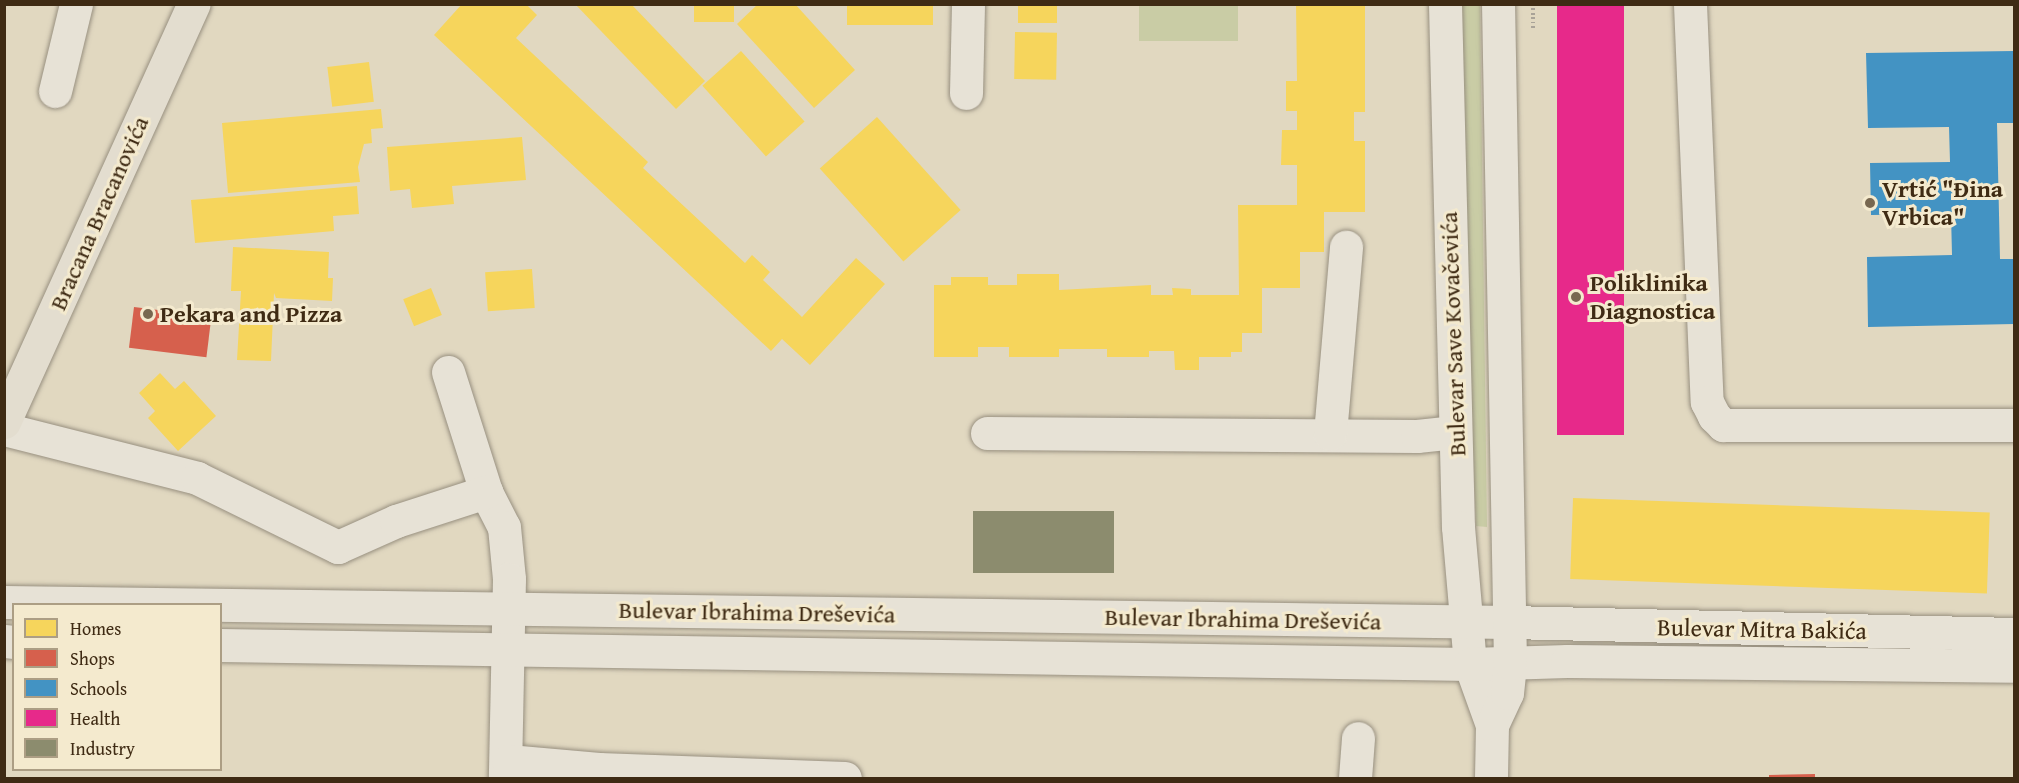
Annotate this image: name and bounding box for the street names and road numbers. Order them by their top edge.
street label: Bracana Bracanovića [43,112,155,314]
street label: Bulevar Save Kovačevića [1434,211,1472,457]
street label: Bulevar Ibrahima Dreševića [618,595,896,629]
street label: Bulevar Ibrahima Dreševića [1104,602,1382,636]
street label: Bulevar Mitra Bakića [1657,613,1867,645]

